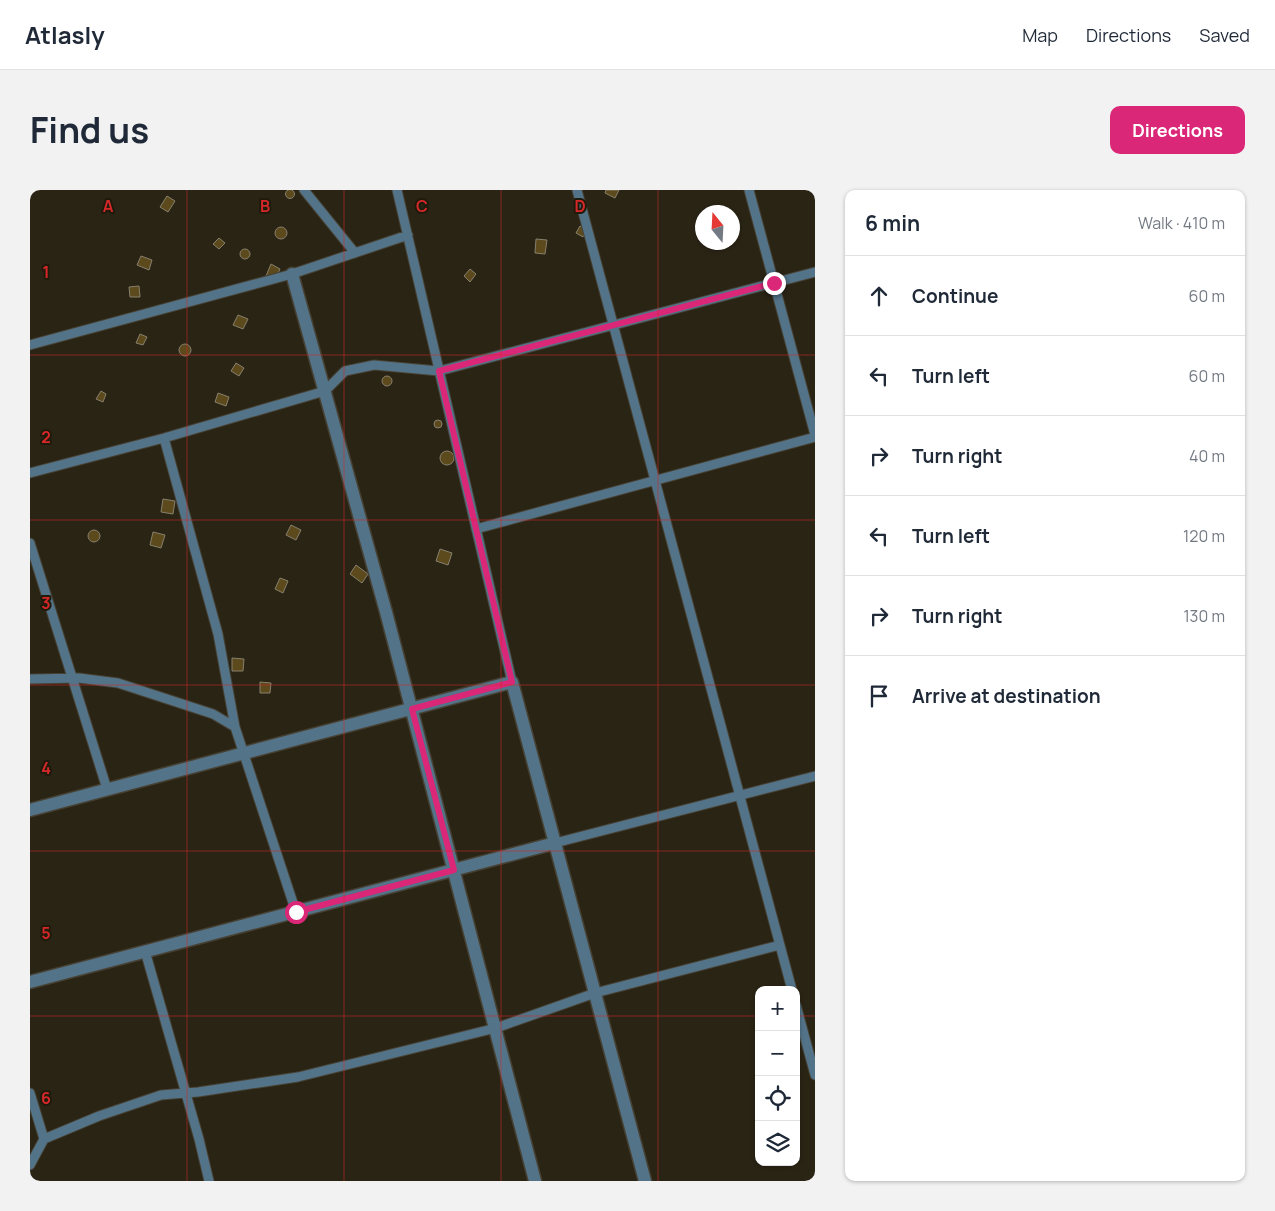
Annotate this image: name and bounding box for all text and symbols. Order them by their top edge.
text: Atlasly [25,18,105,51]
text: Map [1022,23,1058,47]
text: Directions [1086,23,1171,47]
text: Saved [1199,23,1250,47]
text: Find us [30,106,149,154]
button: Directions [1110,106,1245,154]
text: A [103,195,114,217]
text: B [260,195,270,217]
text: C [416,195,428,217]
text: D [574,195,586,217]
north arrow [695,205,740,250]
text: 6 min [865,209,920,237]
text: Walk · 410 m [1138,212,1225,234]
text: 1 [42,261,50,283]
route end [763,272,786,295]
icon: ahead [865,282,893,310]
text: Continue [912,283,998,309]
text: 60 m [1189,285,1225,307]
icon: left [865,362,893,390]
text: Turn left [912,363,990,389]
text: 60 m [1189,365,1225,387]
text: 2 [41,426,51,448]
icon: right [865,442,893,470]
text: Turn right [912,443,1002,469]
text: 40 m [1189,445,1225,467]
icon: left [865,522,893,550]
text: Turn left [912,523,990,549]
text: 120 m [1183,525,1225,547]
text: 3 [41,592,51,614]
icon: right [865,602,893,630]
text: Turn right [912,603,1002,629]
text: 130 m [1183,605,1225,627]
icon: arrive [865,682,893,710]
text: Arrive at destination [912,683,1101,709]
text: 4 [41,757,51,779]
route start [285,901,308,924]
text: 5 [41,922,51,944]
map controls [755,986,800,1166]
button: + [755,986,800,1031]
button: − [755,1031,800,1076]
button: locate [755,1076,800,1121]
text: 6 [41,1087,51,1109]
button: layers [755,1121,800,1166]

